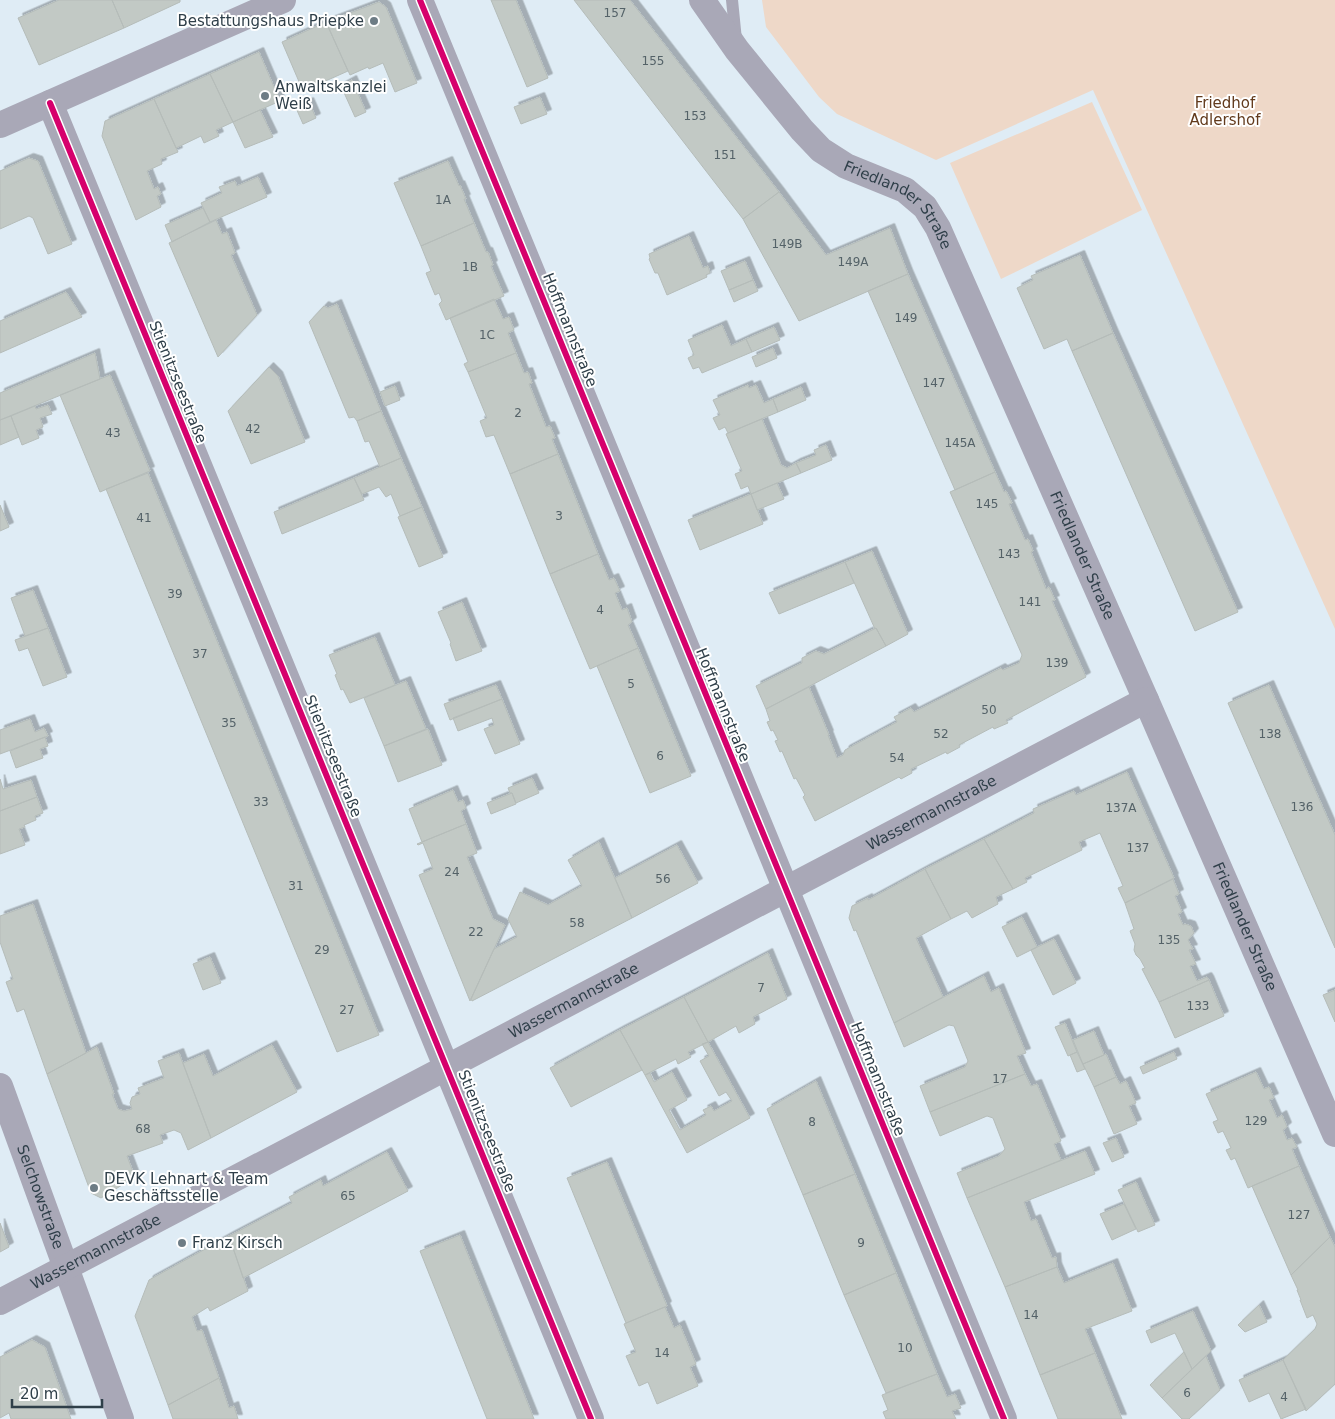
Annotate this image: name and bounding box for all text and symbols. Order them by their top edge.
house number: 157 [604,6,626,20]
place label: Bestattungshaus Priepke [177,12,364,30]
marker: Bestattungshaus Priepke [368,15,380,27]
house number: 155 [642,54,664,68]
place label: Anwaltskanzlei Weiß [275,78,387,113]
marker: Anwaltskanzlei Weiß [259,90,271,102]
park label: Friedhof Adlershof [1190,94,1261,129]
house number: 153 [684,109,706,123]
house number: 151 [714,148,736,162]
street label: Friedlander Straße [841,157,955,252]
house number: 1A [435,193,452,207]
house number: 149B [771,237,803,251]
house number: 149A [837,255,869,269]
house number: 1B [462,260,478,274]
street label: Hoffmannstraße [539,270,601,390]
house number: 149 [895,311,917,325]
street label: Stienitzseestraße [145,318,211,446]
house number: 1C [479,328,495,342]
house number: 147 [923,376,945,390]
house number: 2 [514,406,522,420]
house number: 42 [245,422,261,436]
house number: 43 [105,426,121,440]
house number: 145A [944,436,976,450]
street label: Friedlander Straße [1046,488,1119,623]
house number: 145 [976,497,998,511]
house number: 3 [555,509,563,523]
house number: 41 [136,511,152,525]
house number: 143 [998,547,1020,561]
house number: 39 [167,587,183,601]
house number: 141 [1019,595,1041,609]
house number: 4 [596,603,604,617]
street label: Hoffmannstraße [692,645,754,765]
house number: 37 [192,647,208,661]
house number: 139 [1046,656,1068,670]
house number: 5 [627,677,635,691]
street label: Stienitzseestraße [300,692,366,820]
house number: 50 [981,703,997,717]
house number: 35 [221,716,237,730]
house number: 52 [933,727,949,741]
house number: 138 [1259,727,1281,741]
house number: 6 [656,749,664,763]
house number: 54 [889,751,905,765]
street label: Wassermannstraße [863,771,999,854]
house number: 33 [253,795,269,809]
house number: 136 [1291,800,1313,814]
house number: 137A [1105,801,1137,815]
house number: 137 [1127,841,1149,855]
street label: Friedlander Straße [1209,859,1281,994]
house number: 24 [444,865,460,879]
house number: 56 [655,872,671,886]
house number: 31 [288,879,304,893]
house number: 58 [569,916,585,930]
house number: 22 [468,925,484,939]
house number: 135 [1158,933,1180,947]
house number: 29 [314,943,330,957]
street label: Wassermannstraße [506,959,642,1042]
house number: 7 [757,981,765,995]
house number: 133 [1187,999,1209,1013]
house number: 27 [339,1003,355,1017]
street label: Hoffmannstraße [847,1019,909,1139]
street label: Stienitzseestraße [454,1067,520,1195]
house number: 17 [992,1072,1008,1086]
house number: 129 [1245,1114,1267,1128]
house number: 8 [808,1115,816,1129]
house number: 68 [135,1122,151,1136]
street label: Selchowstraße [13,1142,68,1252]
place label: DEVK Lehnart & Team Geschäftsstelle [104,1170,268,1205]
marker: DEVK Lehnart & Team Geschäftsstelle [88,1182,100,1194]
house number: 65 [340,1189,356,1203]
house number: 127 [1288,1208,1310,1222]
street label: Wassermannstraße [27,1210,164,1293]
place label: Franz Kirsch [192,1234,283,1252]
house number: 9 [857,1236,865,1250]
marker: Franz Kirsch [176,1237,188,1249]
house number: 14 [1023,1308,1039,1322]
house number: 10 [897,1341,913,1355]
house number: 14 [654,1346,670,1360]
scale bar [12,1376,102,1408]
text: 20 m [20,1385,58,1403]
house number: 6 [1183,1386,1191,1400]
house number: 4 [1280,1390,1288,1404]

